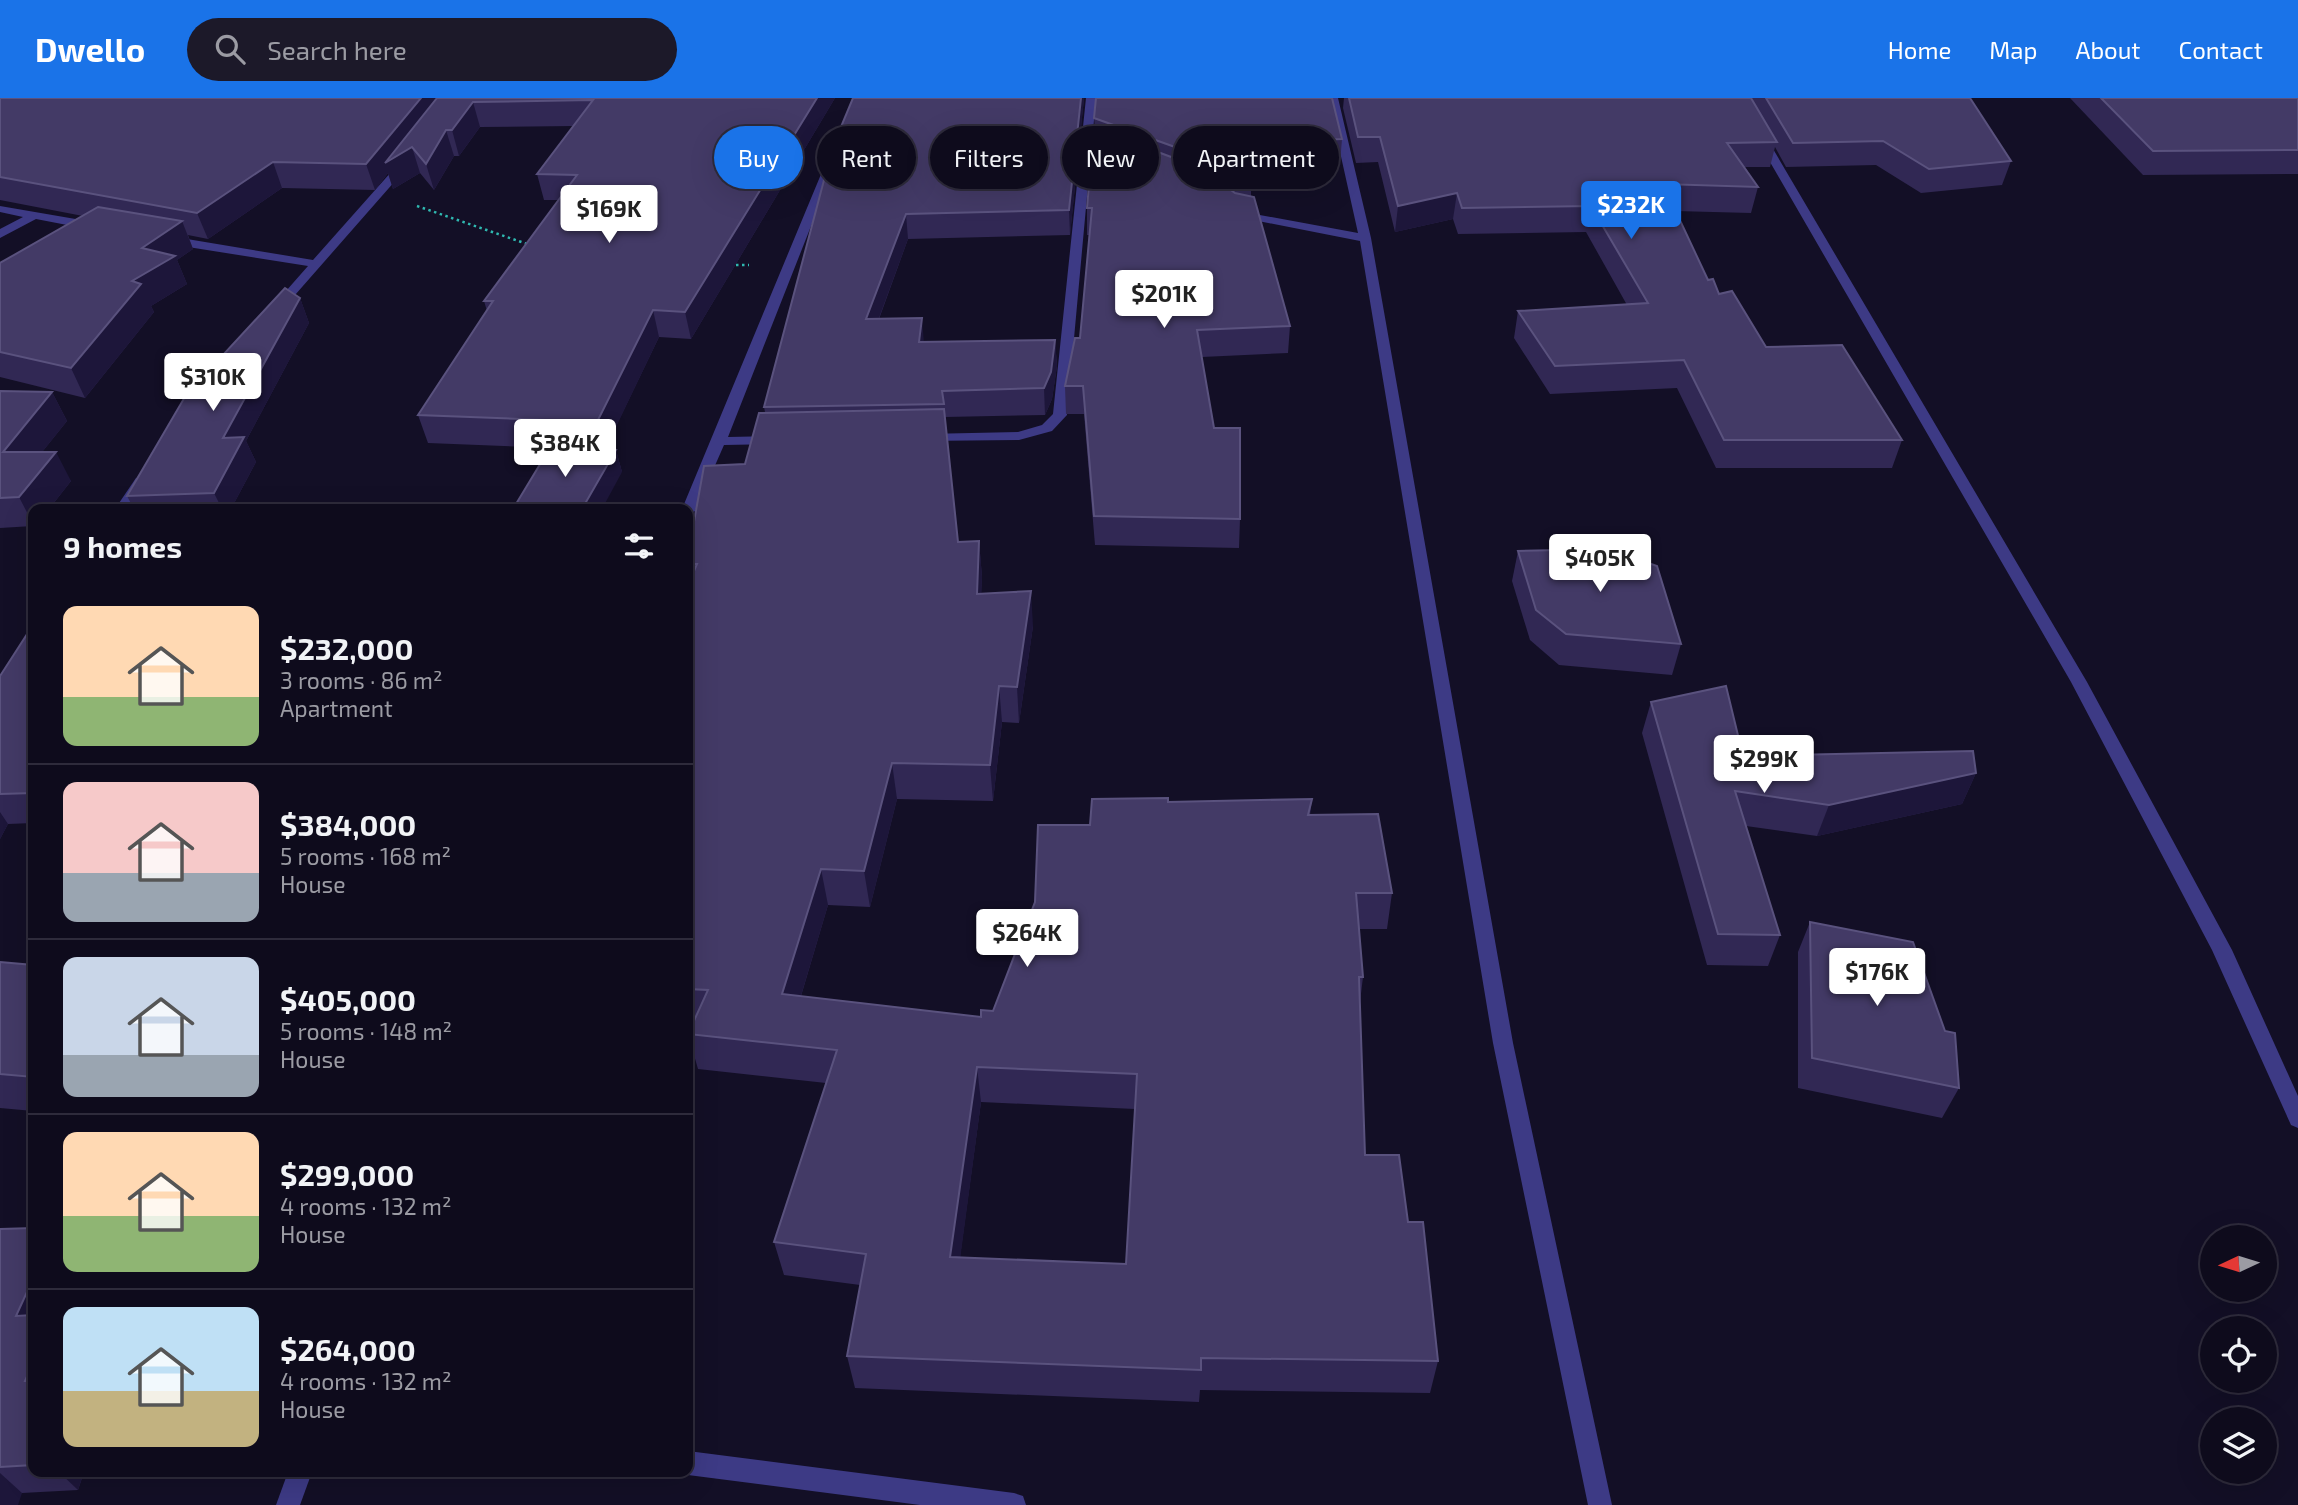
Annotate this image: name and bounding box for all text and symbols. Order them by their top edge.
search box [187,18,677,81]
text: Dwello [35,29,145,69]
icon: search [211,30,249,68]
text: Search here [267,34,407,65]
text: Home [1888,35,1951,64]
text: Map [1989,35,2037,64]
text: About [2075,35,2141,64]
text: Contact [2179,35,2263,64]
chip: Buy [714,126,803,189]
chip: Rent [817,126,916,189]
chip: Filters [930,126,1048,189]
chip: New [1062,126,1159,189]
chip: Apartment [1173,126,1339,189]
pin: $232K [1582,181,1680,241]
pin: $169K [560,186,658,245]
text: $232K [1597,190,1665,218]
text: $169K [577,194,642,222]
pin: $201K [1115,271,1213,330]
text: $201K [1131,279,1197,307]
pin: $310K [164,354,262,413]
text: $310K [180,362,246,390]
pin: $384K [516,420,614,479]
text: $384K [530,428,600,456]
icon: filters [620,527,658,565]
text: 9 homes [63,528,182,564]
pin: $405K [1551,534,1649,594]
text: $405K [1565,543,1635,571]
text: $232,000 [280,630,413,666]
icon: home [119,634,203,718]
text: 3 rooms · 86 m² [280,666,442,694]
text: Apartment [280,694,393,722]
pin: $299K [1715,736,1813,795]
text: $299K [1730,744,1798,772]
text: $384,000 [280,806,416,842]
icon: home [119,810,203,894]
text: 5 rooms · 168 m² [280,842,451,870]
text: House [280,870,346,898]
pin: $264K [978,910,1076,969]
text: $264K [992,918,1062,946]
pin: $176K [1828,948,1926,1008]
text: $176K [1845,957,1909,985]
text: $405,000 [280,981,416,1017]
icon: home [119,985,203,1069]
text: 5 rooms · 148 m² [280,1017,452,1045]
text: House [280,1045,346,1073]
text: $299,000 [280,1156,414,1192]
icon: home [119,1160,203,1244]
text: 4 rooms · 132 m² [280,1192,452,1220]
text: House [280,1220,346,1248]
north arrow [2200,1225,2277,1302]
map controls [2200,1225,2277,1484]
button: locate [2200,1316,2277,1393]
text: $264,000 [280,1331,416,1367]
icon: home [119,1335,203,1419]
text: 4 rooms · 132 m² [280,1367,452,1395]
text: House [280,1395,346,1423]
button: layers [2200,1407,2277,1484]

